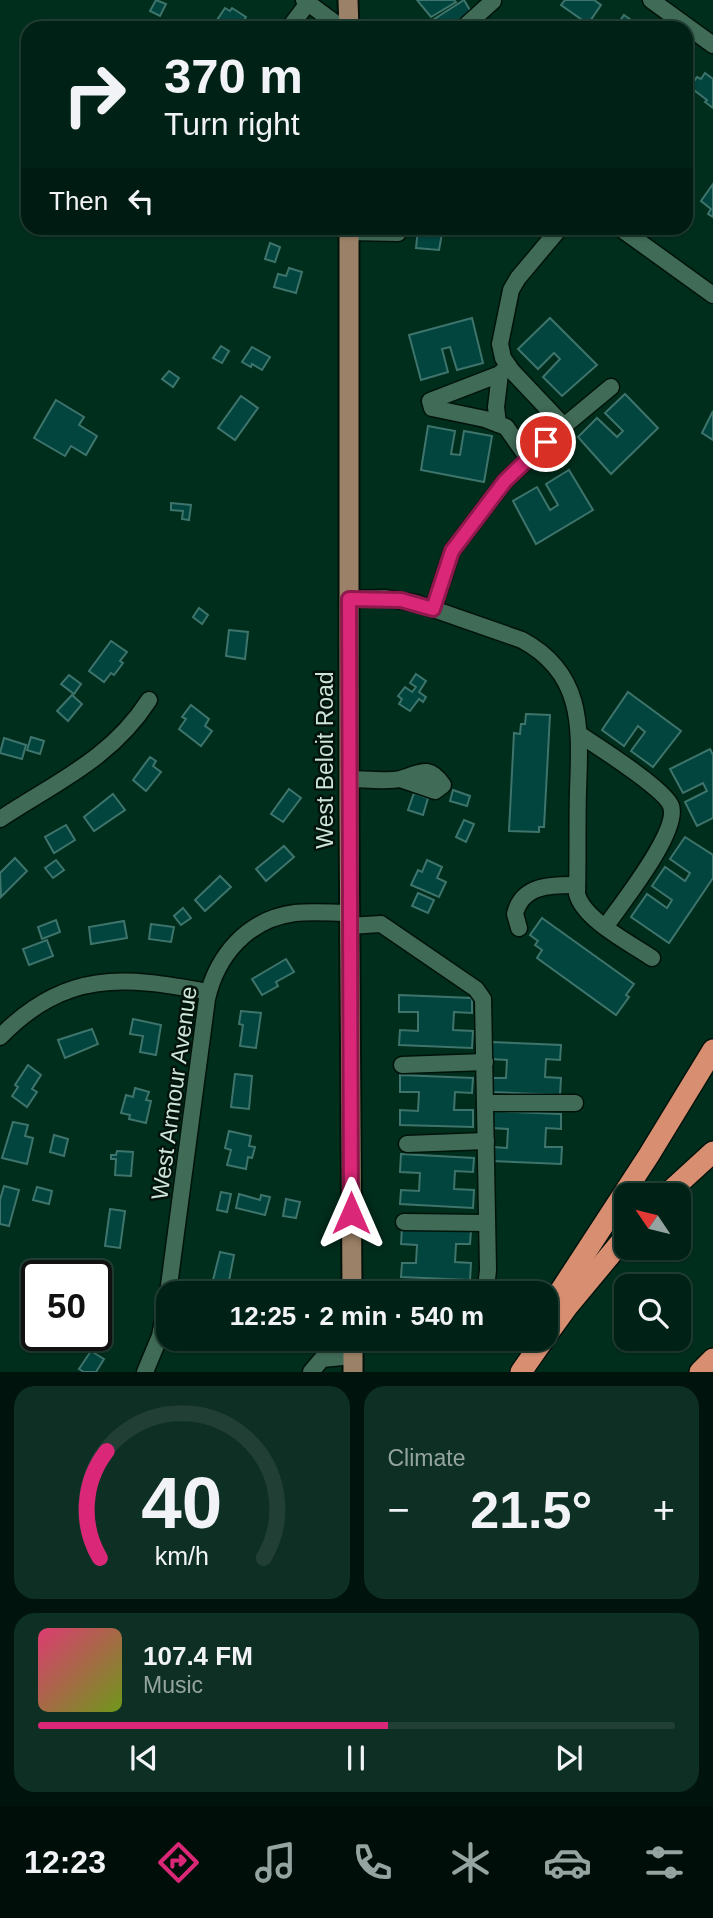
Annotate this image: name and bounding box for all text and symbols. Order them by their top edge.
icon: right [49,49,140,140]
text: 370 m [164,49,303,103]
text: Turn right [164,106,300,142]
icon: left [122,182,160,220]
text: Then [49,186,108,216]
pin [516,412,576,472]
icon: arrive [527,423,565,461]
street label: West Beloit Road [312,671,338,849]
street label: West Armour Avenue [146,985,202,1201]
position arrow [314,1176,388,1250]
north arrow [614,1183,691,1260]
map controls [614,1183,691,1351]
speed limit sign: 50 [21,1260,112,1351]
button: search [614,1274,691,1351]
text: 12:25 · 2 min · 540 m [230,1301,484,1331]
text: Climate [388,1445,465,1471]
text: 40 [141,1463,222,1544]
text: 21.5° [470,1481,592,1539]
text: − [388,1489,410,1531]
text: + [653,1489,675,1531]
text: km/h [155,1542,209,1570]
text: 107.4 FM [143,1641,253,1671]
text: Music [143,1672,203,1698]
icon: previous [125,1739,163,1777]
icon: pause [337,1739,375,1777]
icon: next [550,1739,588,1777]
icon: directions [154,1838,203,1887]
icon: music [251,1838,300,1887]
icon: phone [348,1838,397,1887]
icon: climate [446,1838,495,1887]
icon: car [543,1838,592,1887]
icon: filters [640,1838,689,1887]
text: 12:23 [24,1844,106,1880]

